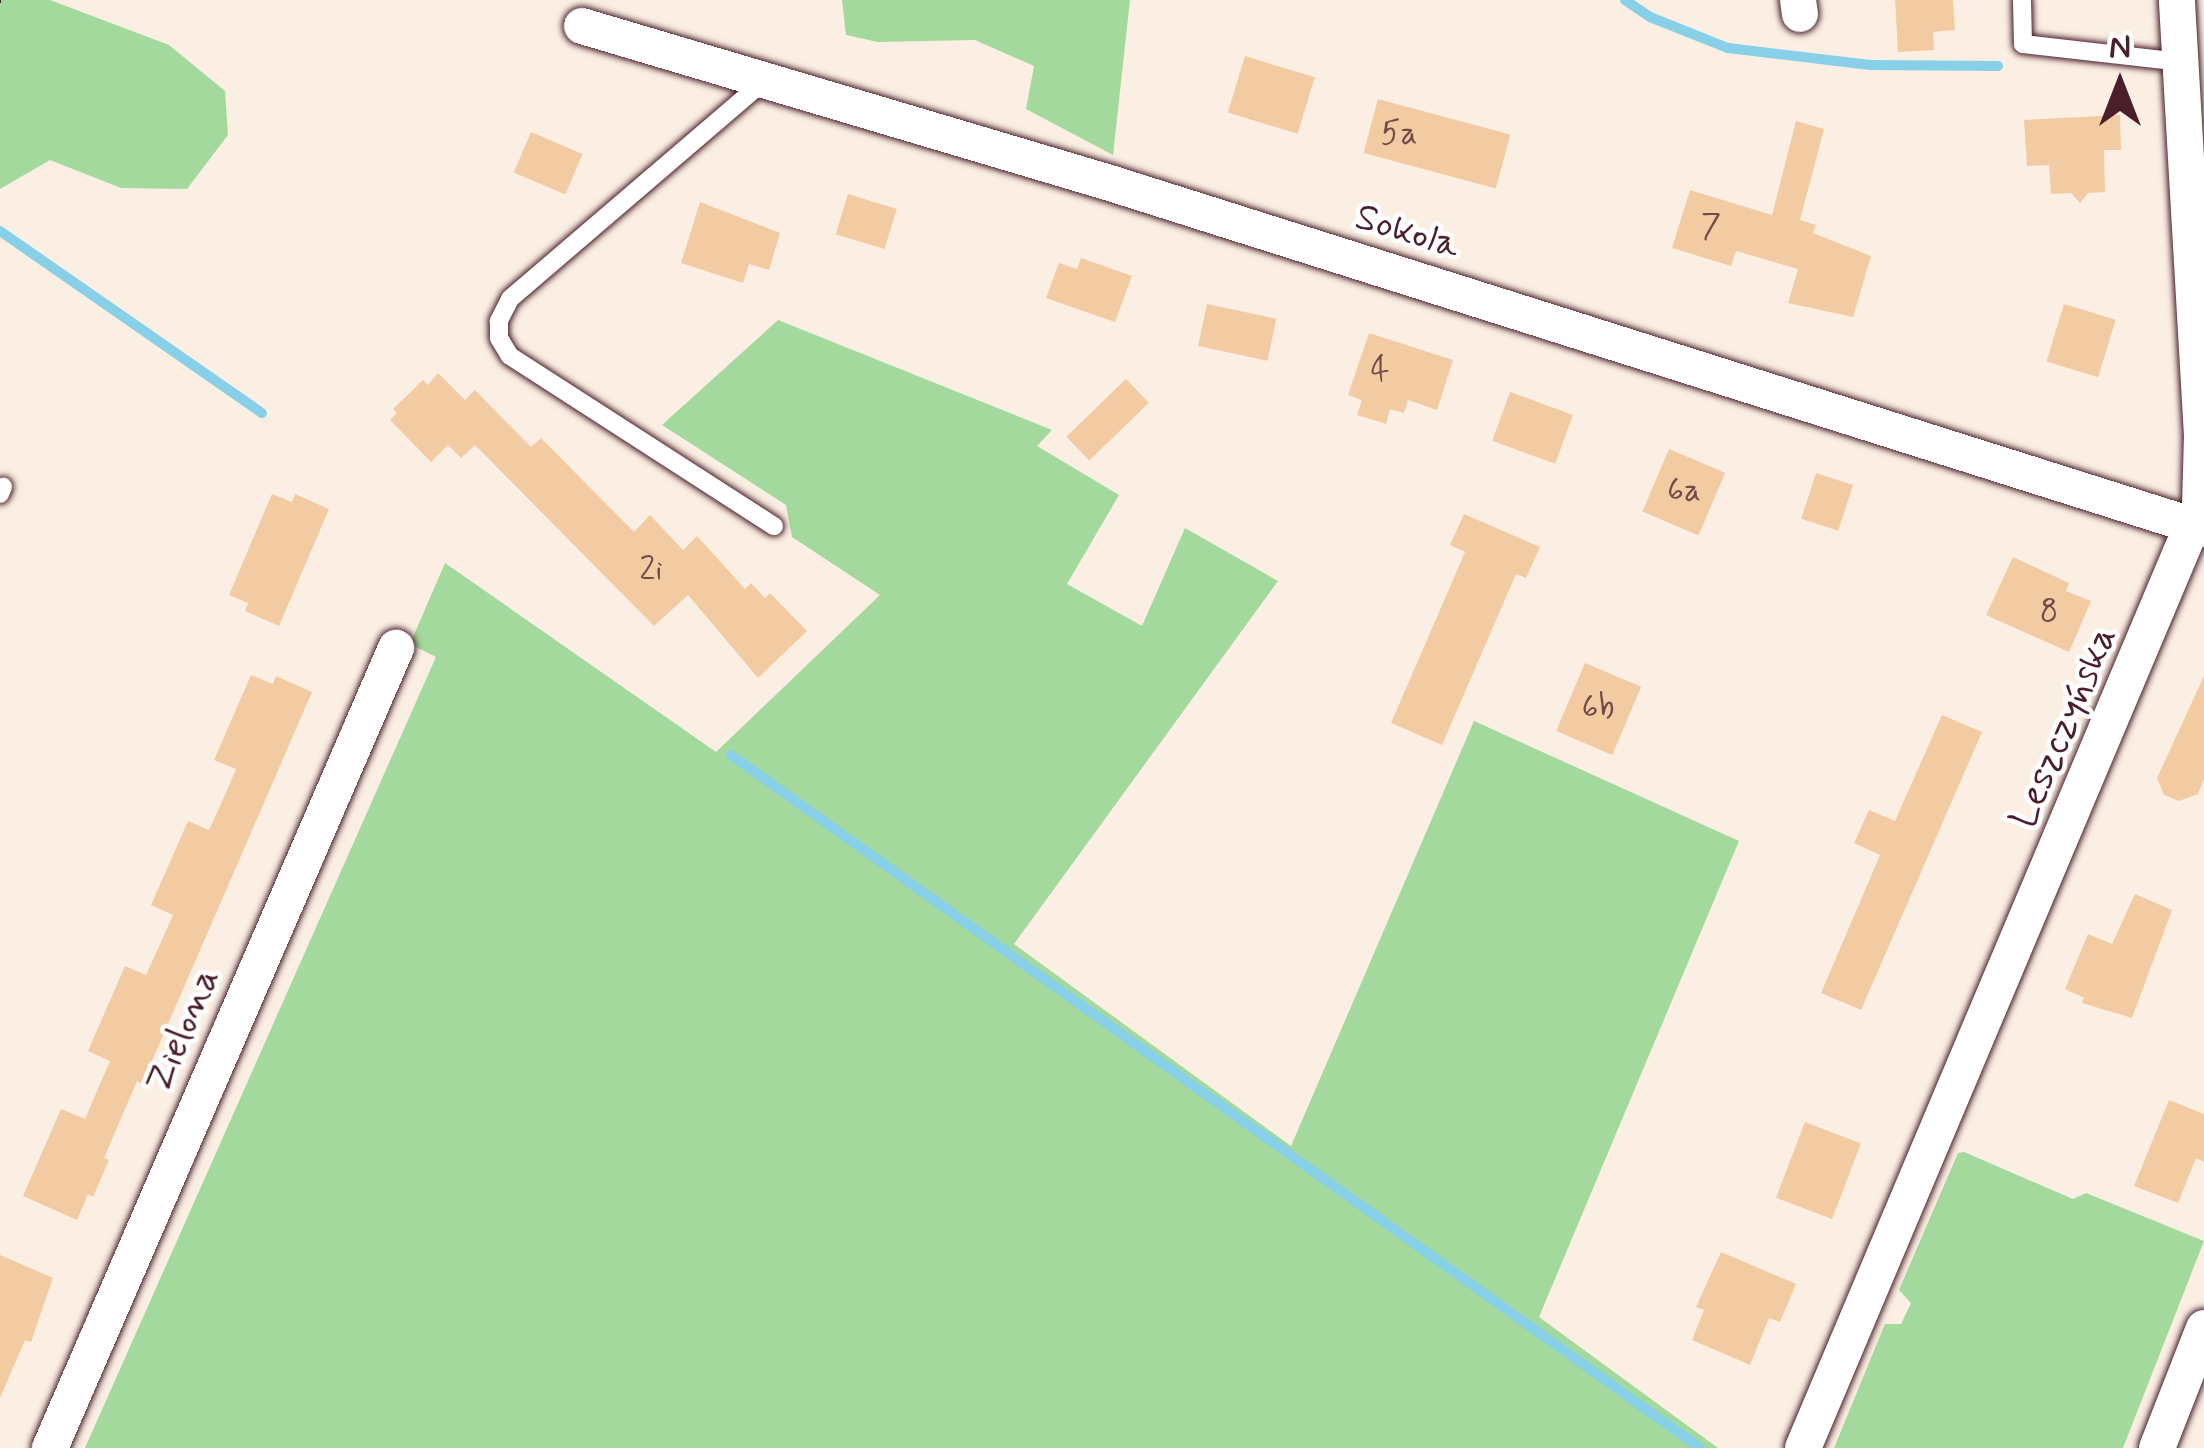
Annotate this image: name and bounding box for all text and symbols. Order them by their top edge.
north arrow [2060,24,2180,144]
text: N [2109,26,2131,70]
house number: 5a [1381,115,1417,155]
street label: Sokola [1349,195,1465,271]
house number: 7 [1701,208,1721,248]
house number: 4 [1370,351,1390,391]
house number: 6a [1667,472,1701,512]
house number: 2i [639,551,663,591]
house number: 8 [2040,593,2058,633]
street label: Leszczyńska [2002,620,2128,836]
house number: 6b [1581,689,1615,729]
street label: Zielona [137,962,231,1100]

